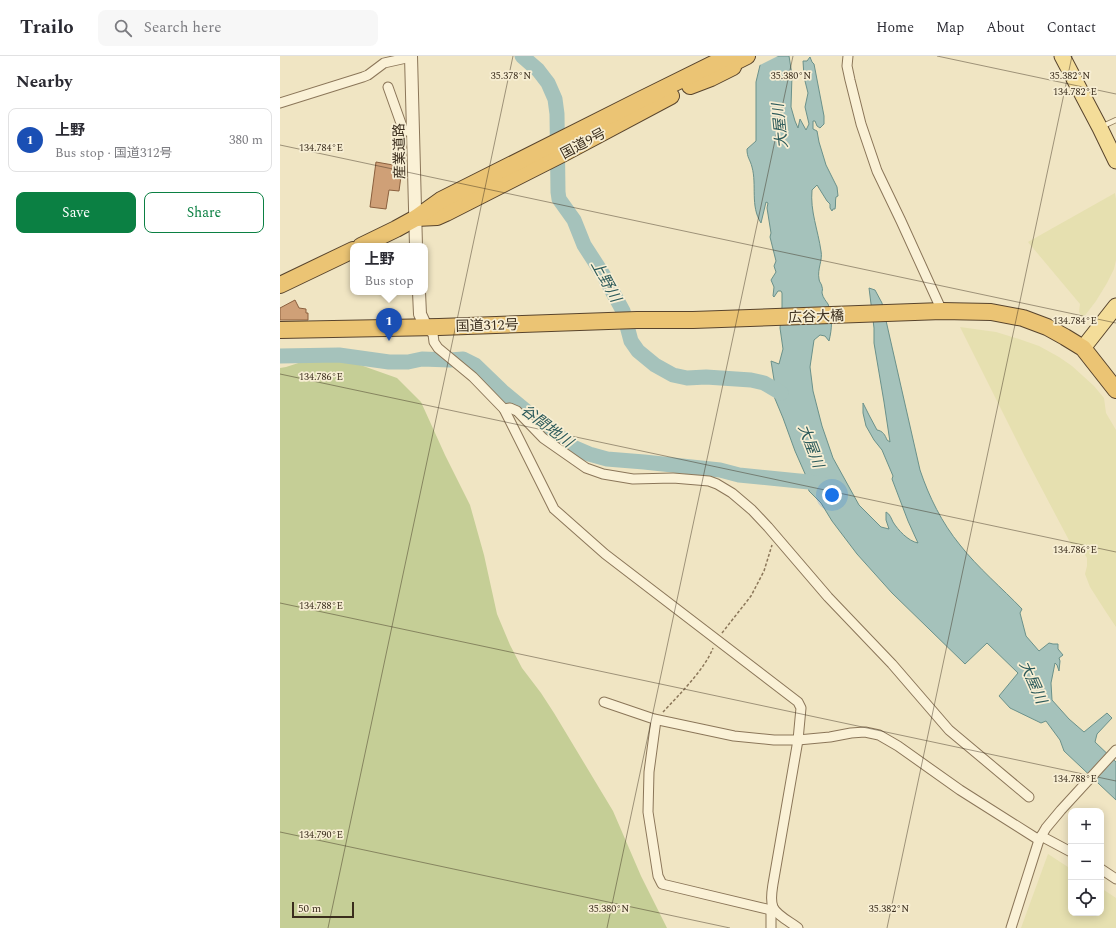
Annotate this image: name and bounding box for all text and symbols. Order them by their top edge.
search box [98,10,378,46]
text: Trailo [20,13,74,42]
text: Search here [144,16,221,39]
icon: search [112,17,134,39]
text: Home [876,17,914,38]
text: Map [936,17,964,38]
text: About [986,17,1025,38]
text: Contact [1047,17,1096,38]
text: 35.378°N [491,68,531,84]
text: 35.380°N [771,68,811,84]
text: 35.382°N [1050,68,1090,84]
text: Nearby [16,69,72,95]
text: 134.782°E [1053,84,1097,100]
water label: 大屋川 [767,100,794,150]
text: 上野 [55,119,85,142]
street label: 産業道路 [389,123,410,179]
street label: 国道9号 [557,123,610,164]
text: 1 [26,130,34,150]
text: 380 m [229,130,263,150]
text: 134.784°E [299,140,343,156]
text: Bus stop · 国道312号 [55,143,172,163]
button: Save [16,192,136,233]
button: Share [144,192,264,233]
popup [350,243,428,295]
text: 上野 [364,248,394,271]
water label: 上野川 [585,256,627,308]
text: Bus stop [364,271,414,291]
street label: 広谷大橋 [788,305,844,328]
pin: 1 [376,308,402,341]
text: 134.784°E [1053,313,1097,329]
street label: 国道312号 [455,314,519,337]
text: 134.786°E [299,369,343,385]
water label: 谷間地川 [516,399,579,455]
water label: 大屋川 [792,421,830,473]
your location [822,485,842,505]
text: 134.786°E [1053,542,1097,558]
text: 134.788°E [299,598,343,614]
water label: 大屋川 [1013,657,1053,709]
text: 134.788°E [1053,771,1097,787]
map controls [1068,808,1104,916]
button: + [1068,808,1104,844]
text: 134.790°E [299,827,343,843]
button: − [1068,844,1104,880]
button: locate [1068,880,1104,916]
scale bar [292,900,354,919]
text: 50 m [298,900,321,917]
text: 35.380°N [589,901,629,917]
text: 35.382°N [869,901,909,917]

